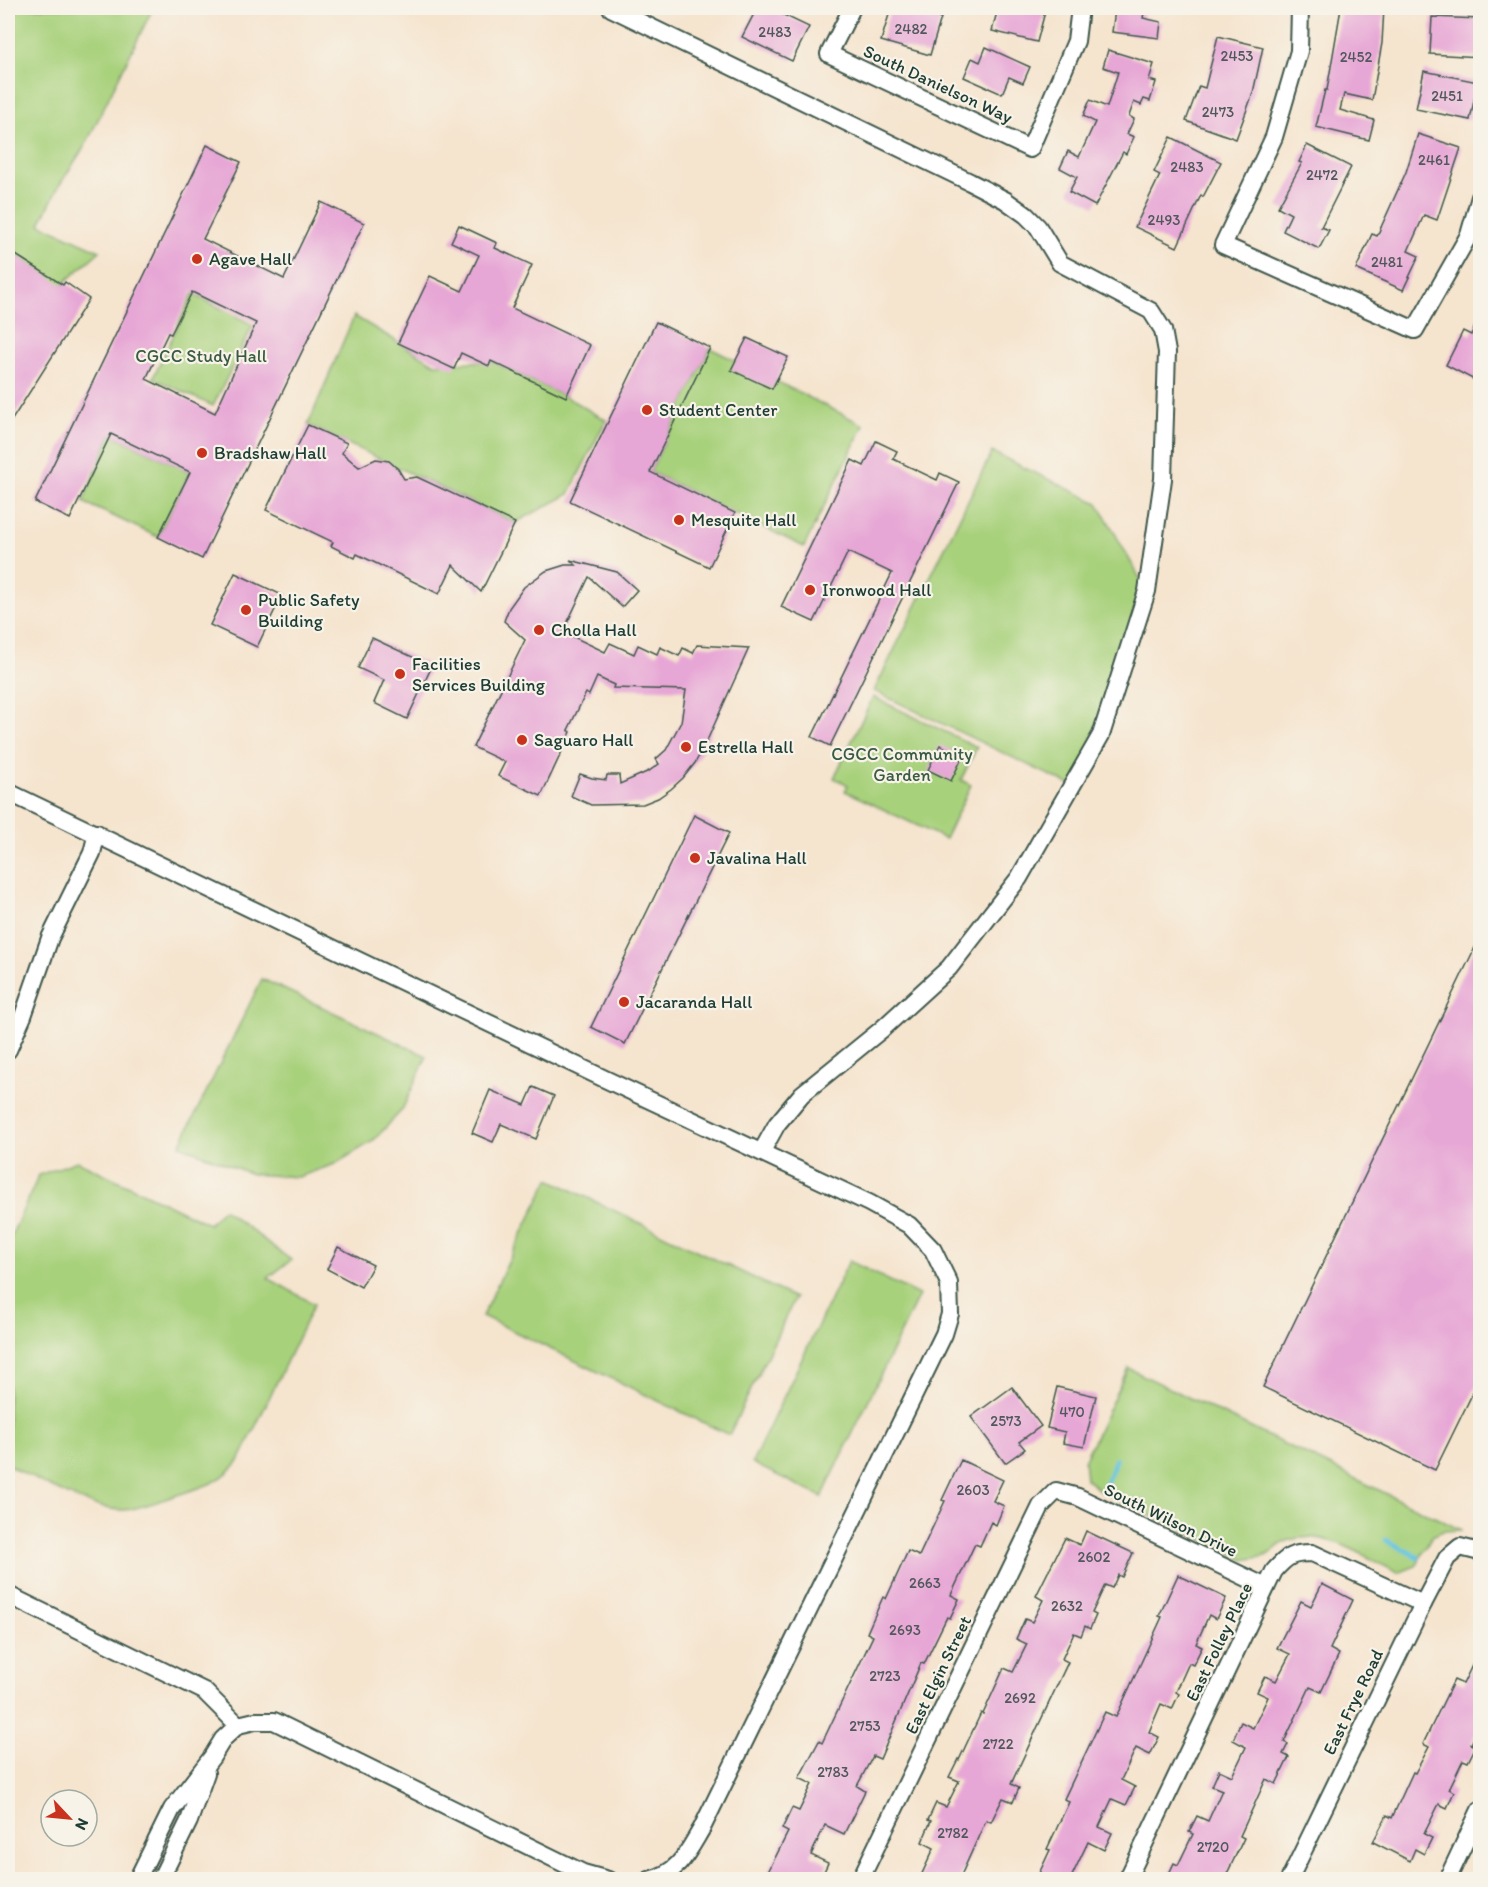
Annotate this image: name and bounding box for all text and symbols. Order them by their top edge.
house number: 2482 [894,20,928,38]
house number: 2483 [758,23,792,41]
street label: South Danielson Way [860,40,1017,128]
house number: 2453 [1221,47,1253,65]
house number: 2452 [1340,48,1372,66]
house number: 2451 [1431,87,1463,105]
house number: 2473 [1202,103,1234,121]
house number: 2461 [1418,151,1450,169]
house number: 2483 [1170,158,1204,176]
house number: 2472 [1306,166,1338,184]
house number: 2493 [1148,211,1180,229]
place label: Agave Hall [209,248,292,270]
marker: Agave Hall [190,252,204,266]
house number: 2481 [1371,253,1403,271]
park label: CGCC Study Hall [135,345,267,367]
place label: Student Center [659,399,778,421]
marker: Student Center [640,403,654,417]
place label: Bradshaw Hall [214,442,327,464]
marker: Bradshaw Hall [195,446,209,460]
place label: Mesquite Hall [691,509,796,531]
marker: Mesquite Hall [672,513,686,527]
place label: Ironwood Hall [822,579,931,601]
marker: Ironwood Hall [803,583,817,597]
place label: Public Safety Building [258,589,360,632]
marker: Public Safety Building [239,603,253,617]
place label: Cholla Hall [551,619,637,641]
marker: Cholla Hall [532,623,546,637]
place label: Facilities Services Building [412,653,546,696]
marker: Facilities Services Building [393,667,407,681]
place label: Saguaro Hall [534,729,633,751]
marker: Saguaro Hall [515,733,529,747]
place label: Estrella Hall [698,736,794,758]
marker: Estrella Hall [679,740,693,754]
park label: CGCC Community Garden [831,743,973,786]
place label: Javalina Hall [707,847,807,869]
marker: Javalina Hall [688,851,702,865]
place label: Jacaranda Hall [636,991,752,1013]
marker: Jacaranda Hall [617,995,631,1009]
house number: 470 [1059,1403,1085,1421]
house number: 2573 [990,1412,1022,1430]
street label: South Wilson Drive [1101,1478,1241,1562]
house number: 2603 [956,1481,990,1499]
house number: 2602 [1078,1548,1111,1566]
house number: 2663 [909,1574,941,1592]
street label: East Folley Place [1181,1579,1257,1705]
house number: 2632 [1051,1597,1083,1615]
street label: East Elgin Street [900,1612,976,1738]
house number: 2693 [889,1621,921,1639]
street label: East Frye Road [1318,1645,1388,1758]
house number: 2723 [869,1667,901,1685]
house number: 2692 [1004,1689,1036,1707]
house number: 2753 [849,1717,881,1735]
house number: 2722 [982,1735,1014,1753]
house number: 2783 [817,1763,849,1781]
north arrow [39,1788,99,1848]
text: N [71,1815,93,1833]
house number: 2782 [937,1824,969,1842]
house number: 2720 [1197,1838,1229,1856]

